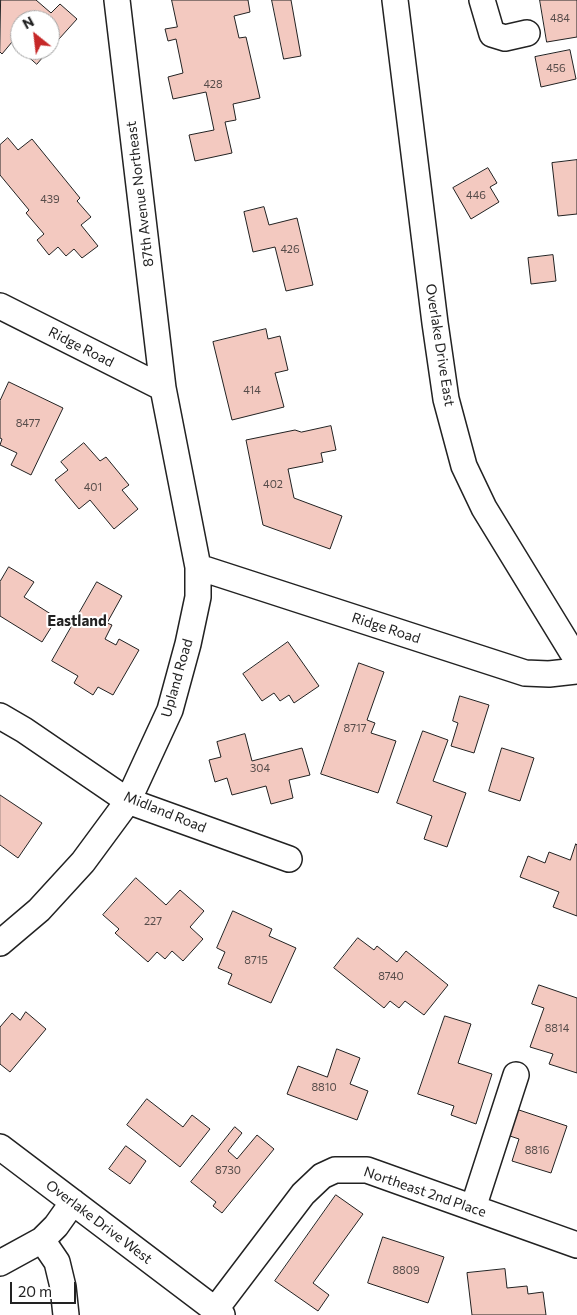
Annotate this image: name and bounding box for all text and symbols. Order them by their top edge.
north arrow [10,10,60,60]
house number: 484 [550,11,570,25]
text: N [19,12,37,32]
house number: 456 [546,61,566,75]
house number: 428 [203,77,223,91]
street label: 87th Avenue Northeast [123,120,157,268]
house number: 446 [466,188,486,202]
house number: 439 [40,192,60,206]
house number: 426 [280,242,300,256]
street label: Overlake Drive East [422,283,458,407]
street label: Ridge Road [45,323,117,371]
house number: 414 [243,383,261,397]
house number: 8477 [16,416,40,430]
house number: 402 [263,477,283,491]
house number: 401 [84,480,102,494]
street label: Ridge Road [350,609,422,647]
district label: Eastland [47,612,107,630]
street label: Upland Road [158,637,196,719]
house number: 8717 [344,721,366,735]
house number: 304 [250,761,270,775]
street label: Midland Road [121,788,209,836]
house number: 227 [144,914,162,928]
house number: 8715 [244,953,268,967]
house number: 8740 [378,969,404,983]
house number: 8814 [545,1021,569,1035]
house number: 8810 [311,1080,337,1094]
house number: 8816 [525,1143,549,1157]
house number: 8730 [215,1163,241,1177]
street label: Northeast 2nd Place [362,1163,488,1221]
street label: Overlake Drive West [43,1177,155,1267]
house number: 8809 [392,1263,420,1277]
scale bar [12,1272,79,1304]
text: 20 m [18,1282,52,1300]

